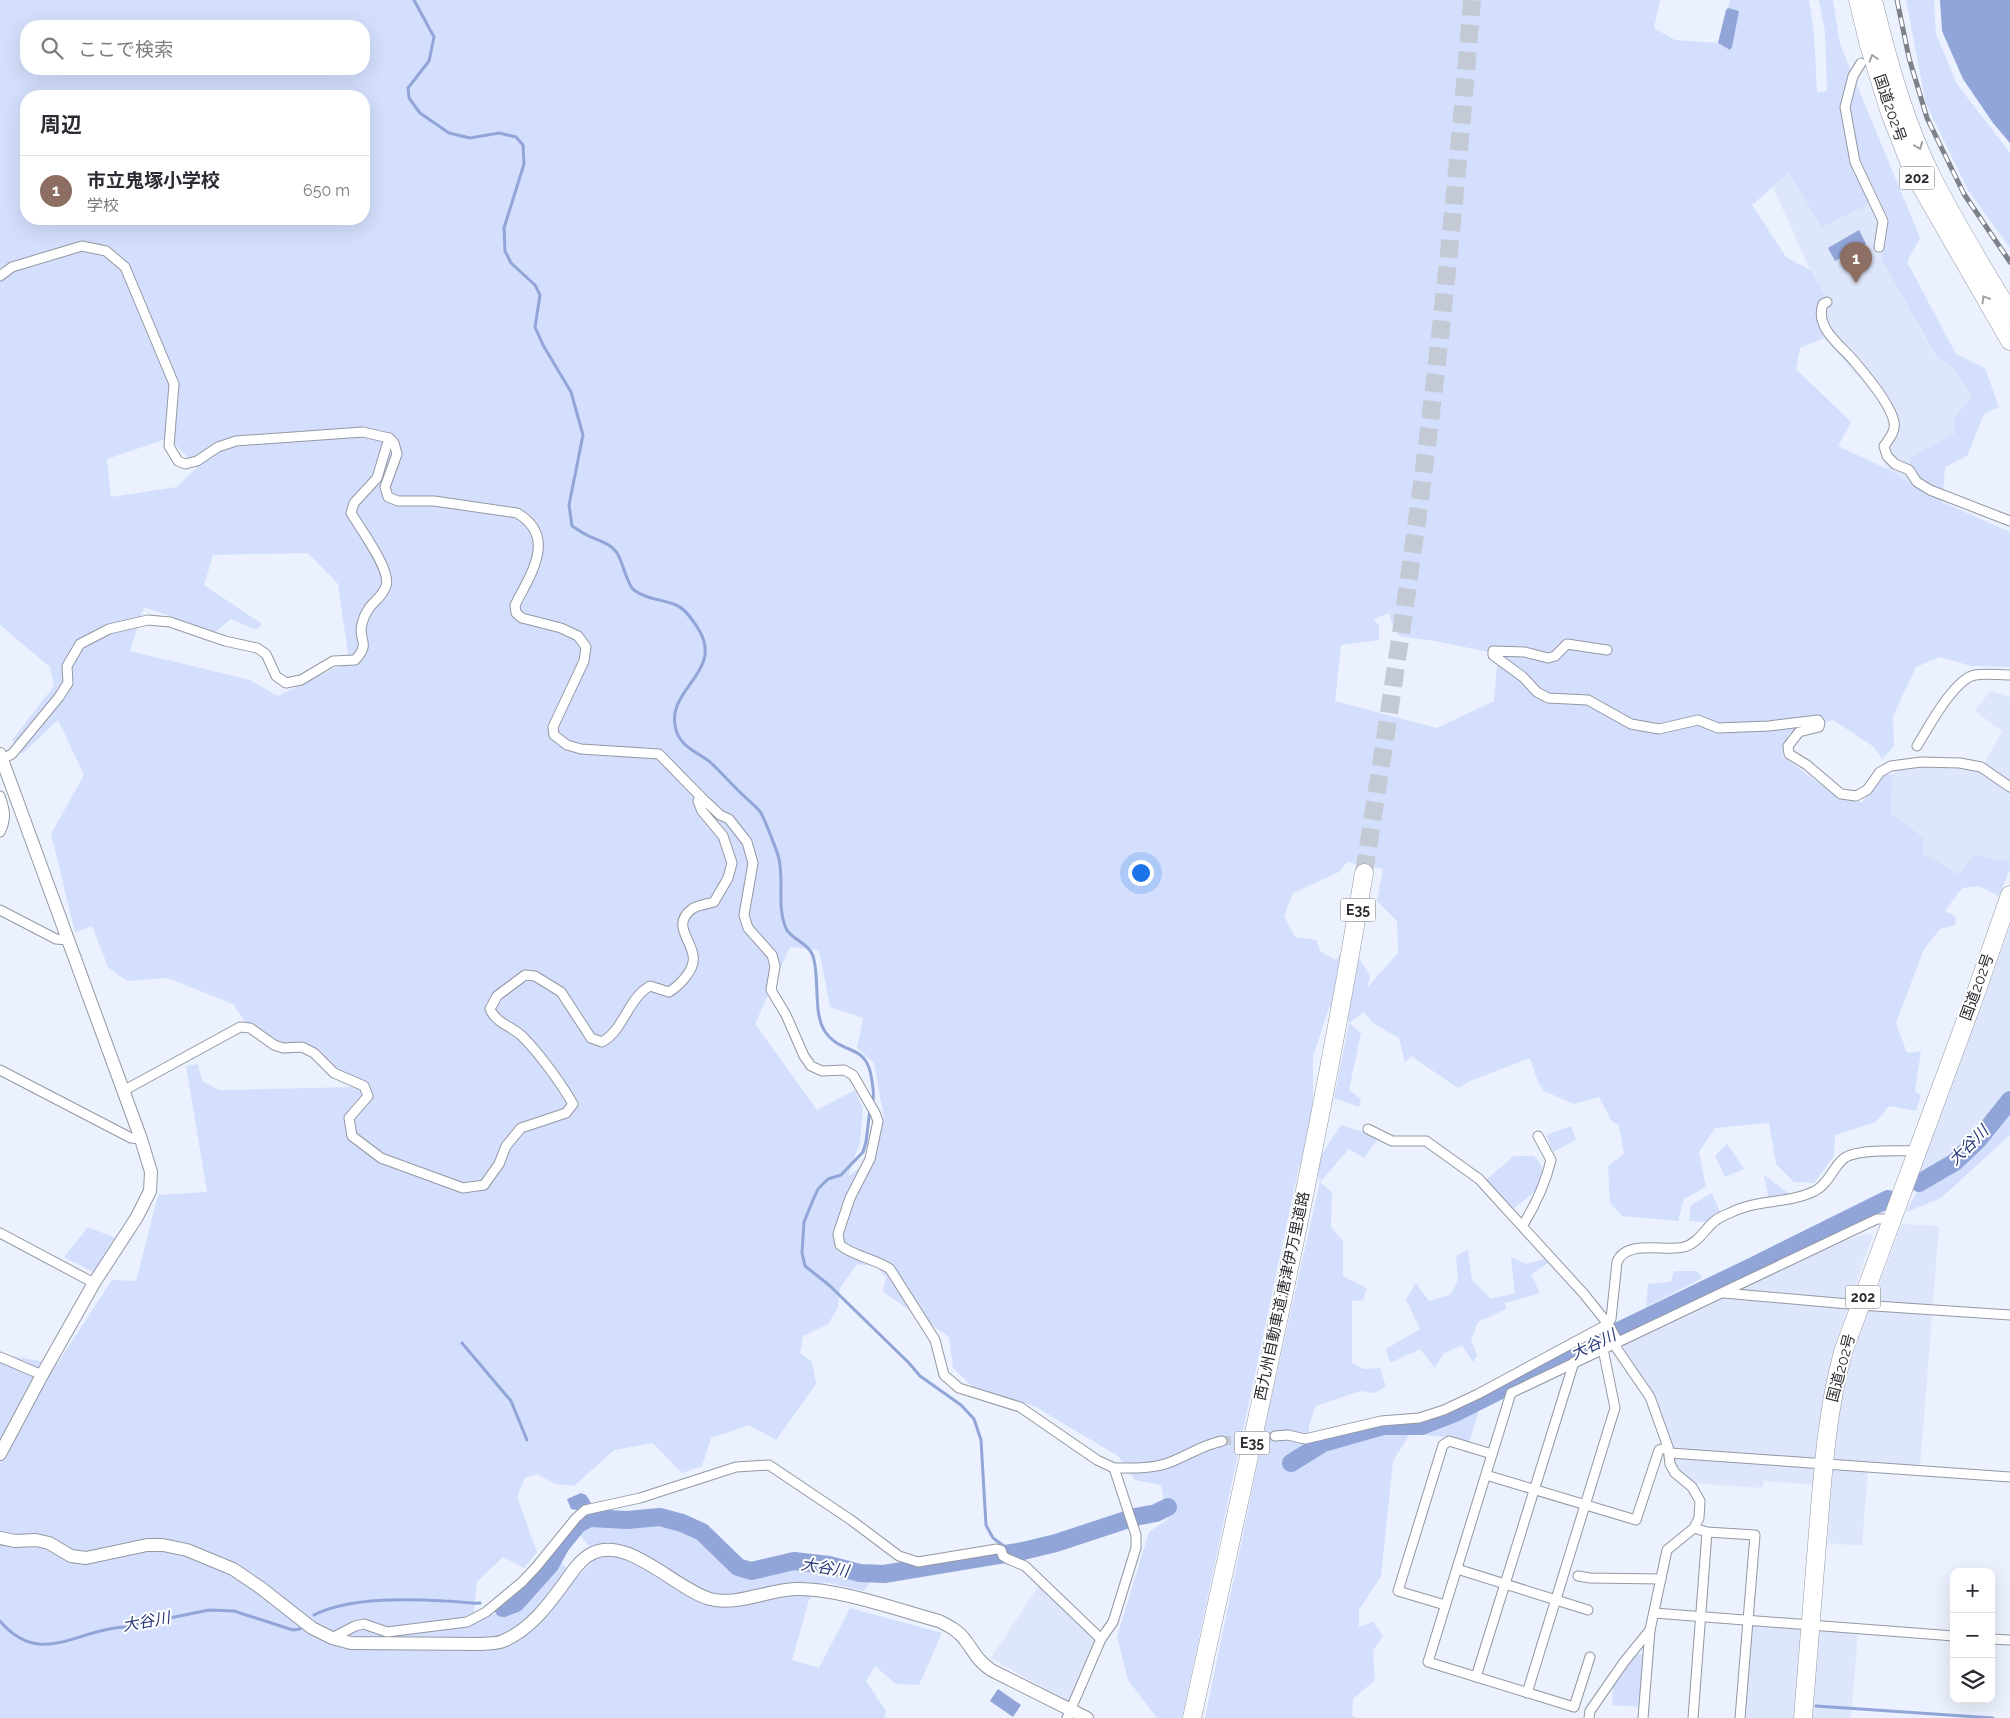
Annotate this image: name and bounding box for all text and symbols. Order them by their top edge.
search box [20,20,370,75]
icon: search [38,34,66,62]
text: ここで検索 [78,38,173,60]
one-way arrow [1868,54,1878,62]
street label: 国道202号 [1870,72,1910,144]
text: 周辺 [40,112,82,137]
one-way arrow [1913,141,1924,150]
road number: 202 [1900,167,1934,190]
text: 市立鬼塚小学校 [87,169,220,191]
text: 1 [52,181,60,200]
text: 650 m [303,181,350,200]
text: 学校 [87,196,119,215]
pin: 1 [1840,242,1872,283]
one-way arrow [1982,296,1992,305]
your location [1128,860,1154,886]
road number: E35 [1340,898,1376,922]
street label: 国道202号 [1957,951,1997,1023]
water label: 大谷川 [1945,1120,1993,1169]
street label: 西九州自動車道;唐津伊万里道路 [1251,1190,1313,1402]
road number: 202 [1846,1285,1880,1308]
water label: 大谷川 [1567,1325,1621,1364]
street label: 国道202号 [1823,1332,1859,1404]
road number: E35 [1234,1432,1270,1455]
water label: 大谷川 [800,1554,852,1581]
map controls [1950,1568,1995,1703]
button: + [1950,1568,1995,1613]
water label: 大谷川 [121,1608,173,1635]
button: − [1950,1613,1995,1658]
button: layers [1950,1658,1995,1703]

